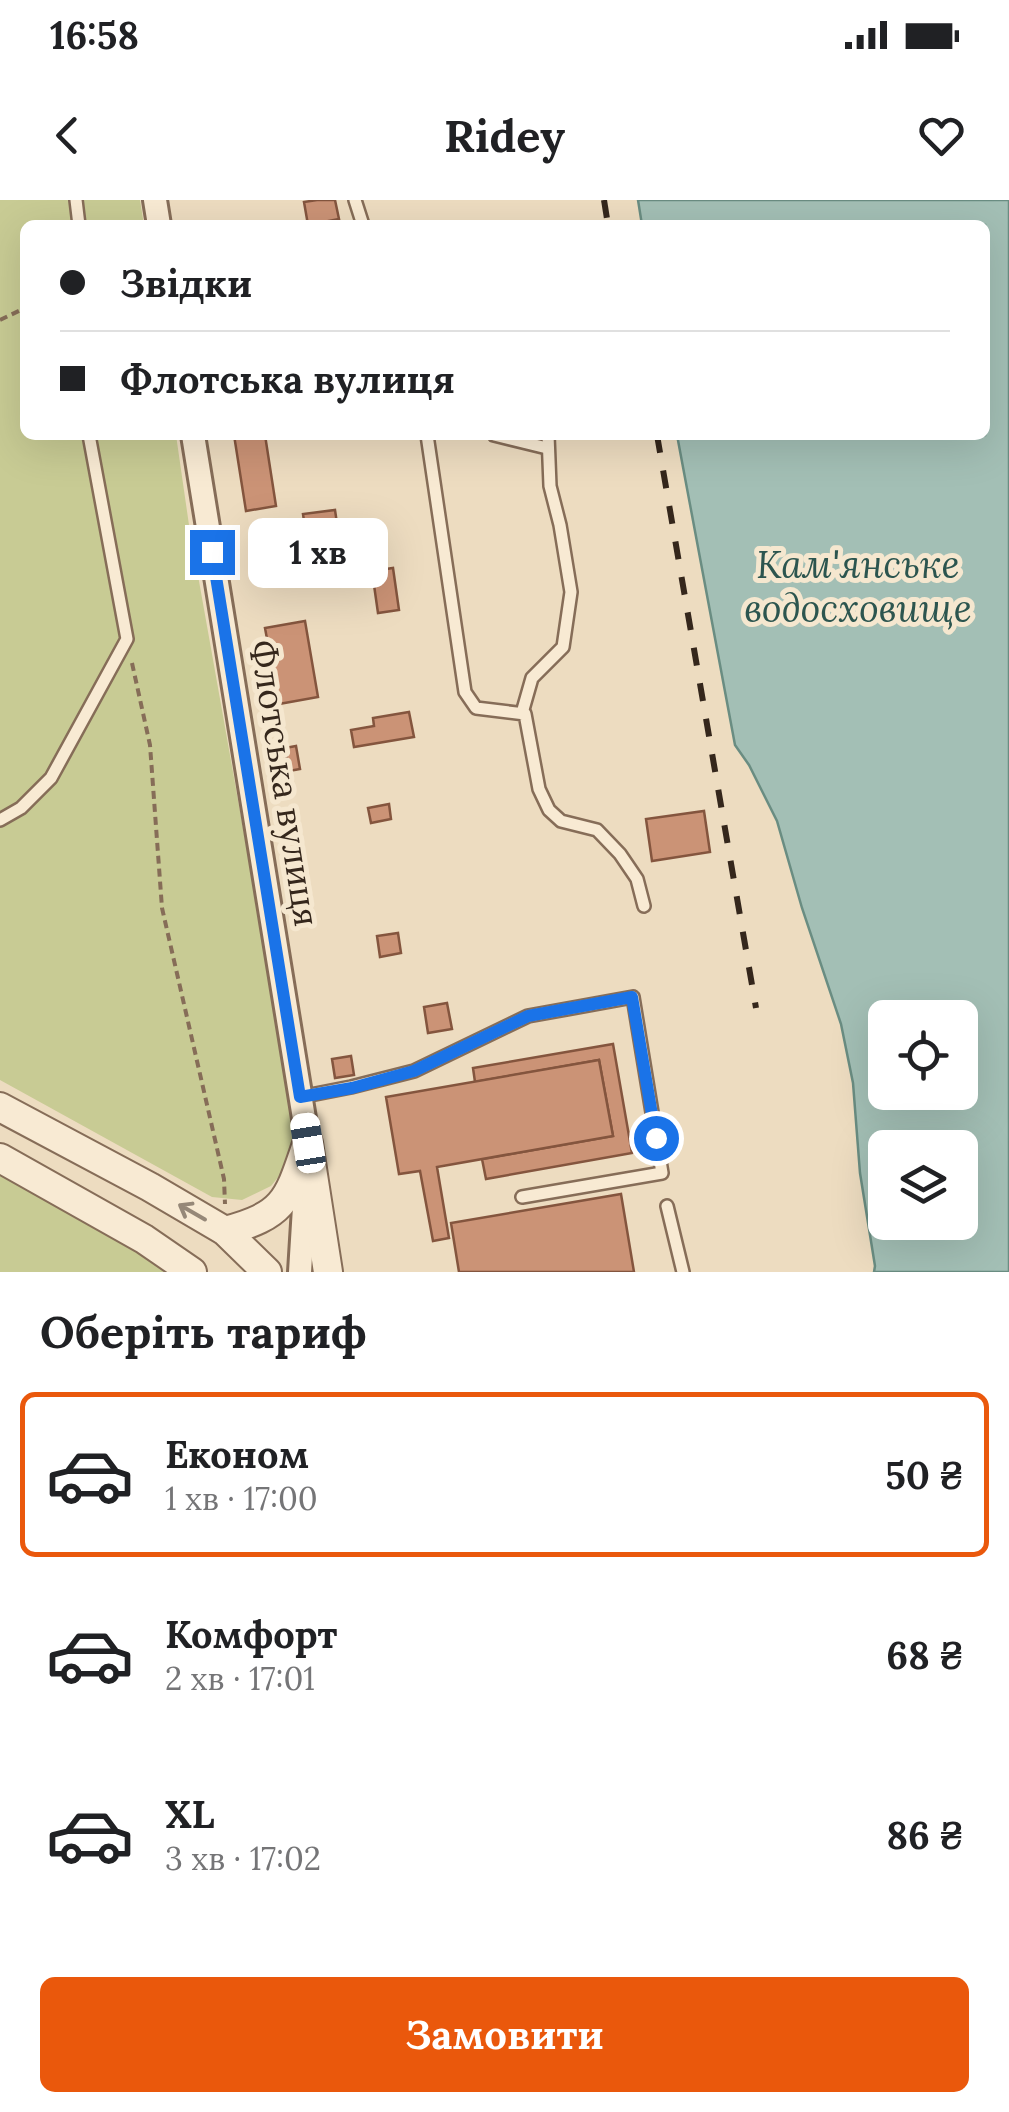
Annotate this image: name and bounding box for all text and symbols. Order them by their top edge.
text: 16:58 [50,11,139,59]
text: Ridey [444,107,565,164]
icon: back [40,108,95,163]
icon: heart [914,108,969,163]
text: Звідки [120,259,252,307]
text: Флотська вулиця [120,355,455,403]
callout: 1 хв [247,517,387,587]
route end [190,530,235,575]
text: 1 хв [289,532,347,573]
water label: Кам'янське водосховище [744,540,972,632]
street label: Флотська вулиця [240,637,330,929]
map controls [868,1000,978,1240]
button: locate [868,1000,978,1110]
car [288,1111,328,1175]
route start [634,1116,679,1161]
button: layers [868,1130,978,1240]
one-way arrow [178,1201,207,1221]
text: Оберіть тариф [40,1303,367,1360]
icon: car [45,1430,135,1520]
text: Економ [165,1430,309,1478]
text: 50 ₴ [885,1451,964,1499]
text: 1 хв · 17:00 [165,1478,318,1519]
icon: car [45,1610,135,1700]
text: Комфорт [165,1610,337,1658]
text: 68 ₴ [886,1631,964,1679]
text: 2 хв · 17:01 [165,1658,315,1699]
icon: car [45,1790,135,1880]
text: XL [165,1790,215,1838]
text: 86 ₴ [886,1811,964,1859]
text: 3 хв · 17:02 [165,1838,321,1879]
button: Замовити [40,1977,969,2092]

